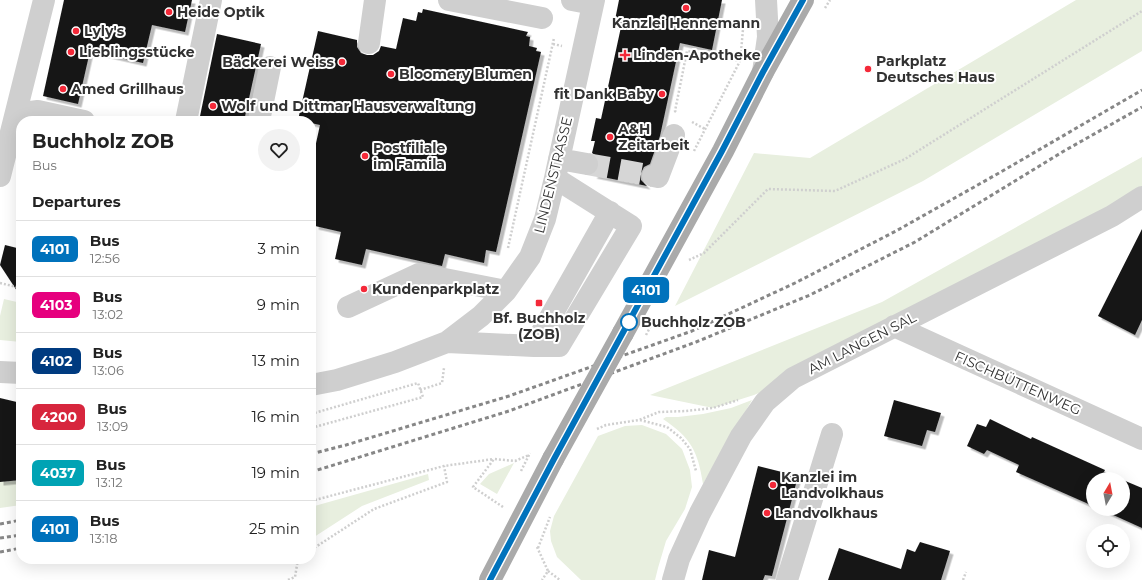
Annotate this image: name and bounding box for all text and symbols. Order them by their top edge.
place label: Heide Optik [177,3,266,21]
marker: Kanzlei Hennemann [681,3,691,13]
marker: Heide Optik [164,7,174,17]
place label: Kanzlei Hennemann [612,14,760,32]
place label: Lyly's [84,22,125,40]
marker: Lyly's [71,26,81,36]
place label: Lieblingsstücke [79,43,195,61]
place label: Linden-Apotheke [633,46,761,64]
marker: Lieblingsstücke [66,47,76,57]
marker: Linden-Apotheke [620,50,630,60]
place label: Parkplatz Deutsches Haus [876,52,995,86]
place label: Bäckerei Weiss [222,53,335,71]
marker: Bäckerei Weiss [337,57,347,67]
marker: Parkplatz Deutsches Haus [863,64,873,74]
place label: Bloomery Blumen [399,65,532,83]
marker: Bloomery Blumen [386,69,396,79]
place label: Amed Grillhaus [70,80,184,98]
marker: Amed Grillhaus [58,84,68,94]
place label: fit Dank Baby [554,85,655,103]
marker: fit Dank Baby [657,89,667,99]
place label: Wolf und Dittmar Hausverwaltung [221,97,474,115]
marker: Wolf und Dittmar Hausverwaltung [208,101,218,111]
street label: LINDENSTRASSE [530,115,576,235]
place label: A&H Zeitarbeit [617,120,690,154]
button: heart [258,129,300,171]
text: Buchholz ZOB [32,130,174,153]
marker: A&H Zeitarbeit [605,132,615,142]
place label: Postfiliale im Famila [373,139,446,173]
marker: Postfiliale im Famila [360,151,370,161]
text: Bus [32,157,57,173]
text: Departures [32,192,121,211]
text: Bus [90,231,119,250]
text: 3 min [258,239,300,258]
text: 4101 [40,240,70,258]
text: 12:56 [90,250,120,266]
line badge: 4101 [618,277,674,303]
place label: Kundenparkplatz [372,280,500,298]
text: 4101 [631,281,661,299]
marker: Kundenparkplatz [359,284,369,294]
text: Bus [92,287,122,306]
text: 9 min [257,295,300,314]
text: 4103 [40,296,72,314]
marker: Bf. Buchholz (ZOB) [534,298,544,308]
text: 13:02 [92,306,123,322]
street label: AM LANGEN SAL [805,308,920,378]
place label: Bf. Buchholz (ZOB) [493,309,586,343]
marker: Buchholz ZOB [620,313,638,331]
place label: Buchholz ZOB [641,313,746,331]
text: Bus [93,343,122,362]
street label: FISCHBÜTTENWEG [952,347,1084,419]
text: 13 min [252,351,300,370]
text: 4102 [40,352,73,370]
text: 13:06 [93,362,124,378]
text: Bus [97,399,127,418]
text: 16 min [251,407,300,426]
text: 4200 [40,408,77,426]
text: 13:09 [97,418,128,434]
text: Bus [96,455,126,474]
text: 19 min [251,463,300,482]
text: 4037 [40,464,76,482]
place label: Kanzlei im Landvolkhaus [781,468,884,502]
north arrow [1086,472,1130,516]
map controls [1086,472,1130,568]
text: 13:12 [96,474,123,490]
marker: Kanzlei im Landvolkhaus [768,480,778,490]
place label: Landvolkhaus [775,504,878,522]
marker: Landvolkhaus [762,508,772,518]
text: Bus [90,511,119,530]
text: 25 min [249,519,300,538]
text: 4101 [40,520,70,538]
button: locate [1086,524,1130,568]
text: 13:18 [90,530,118,546]

